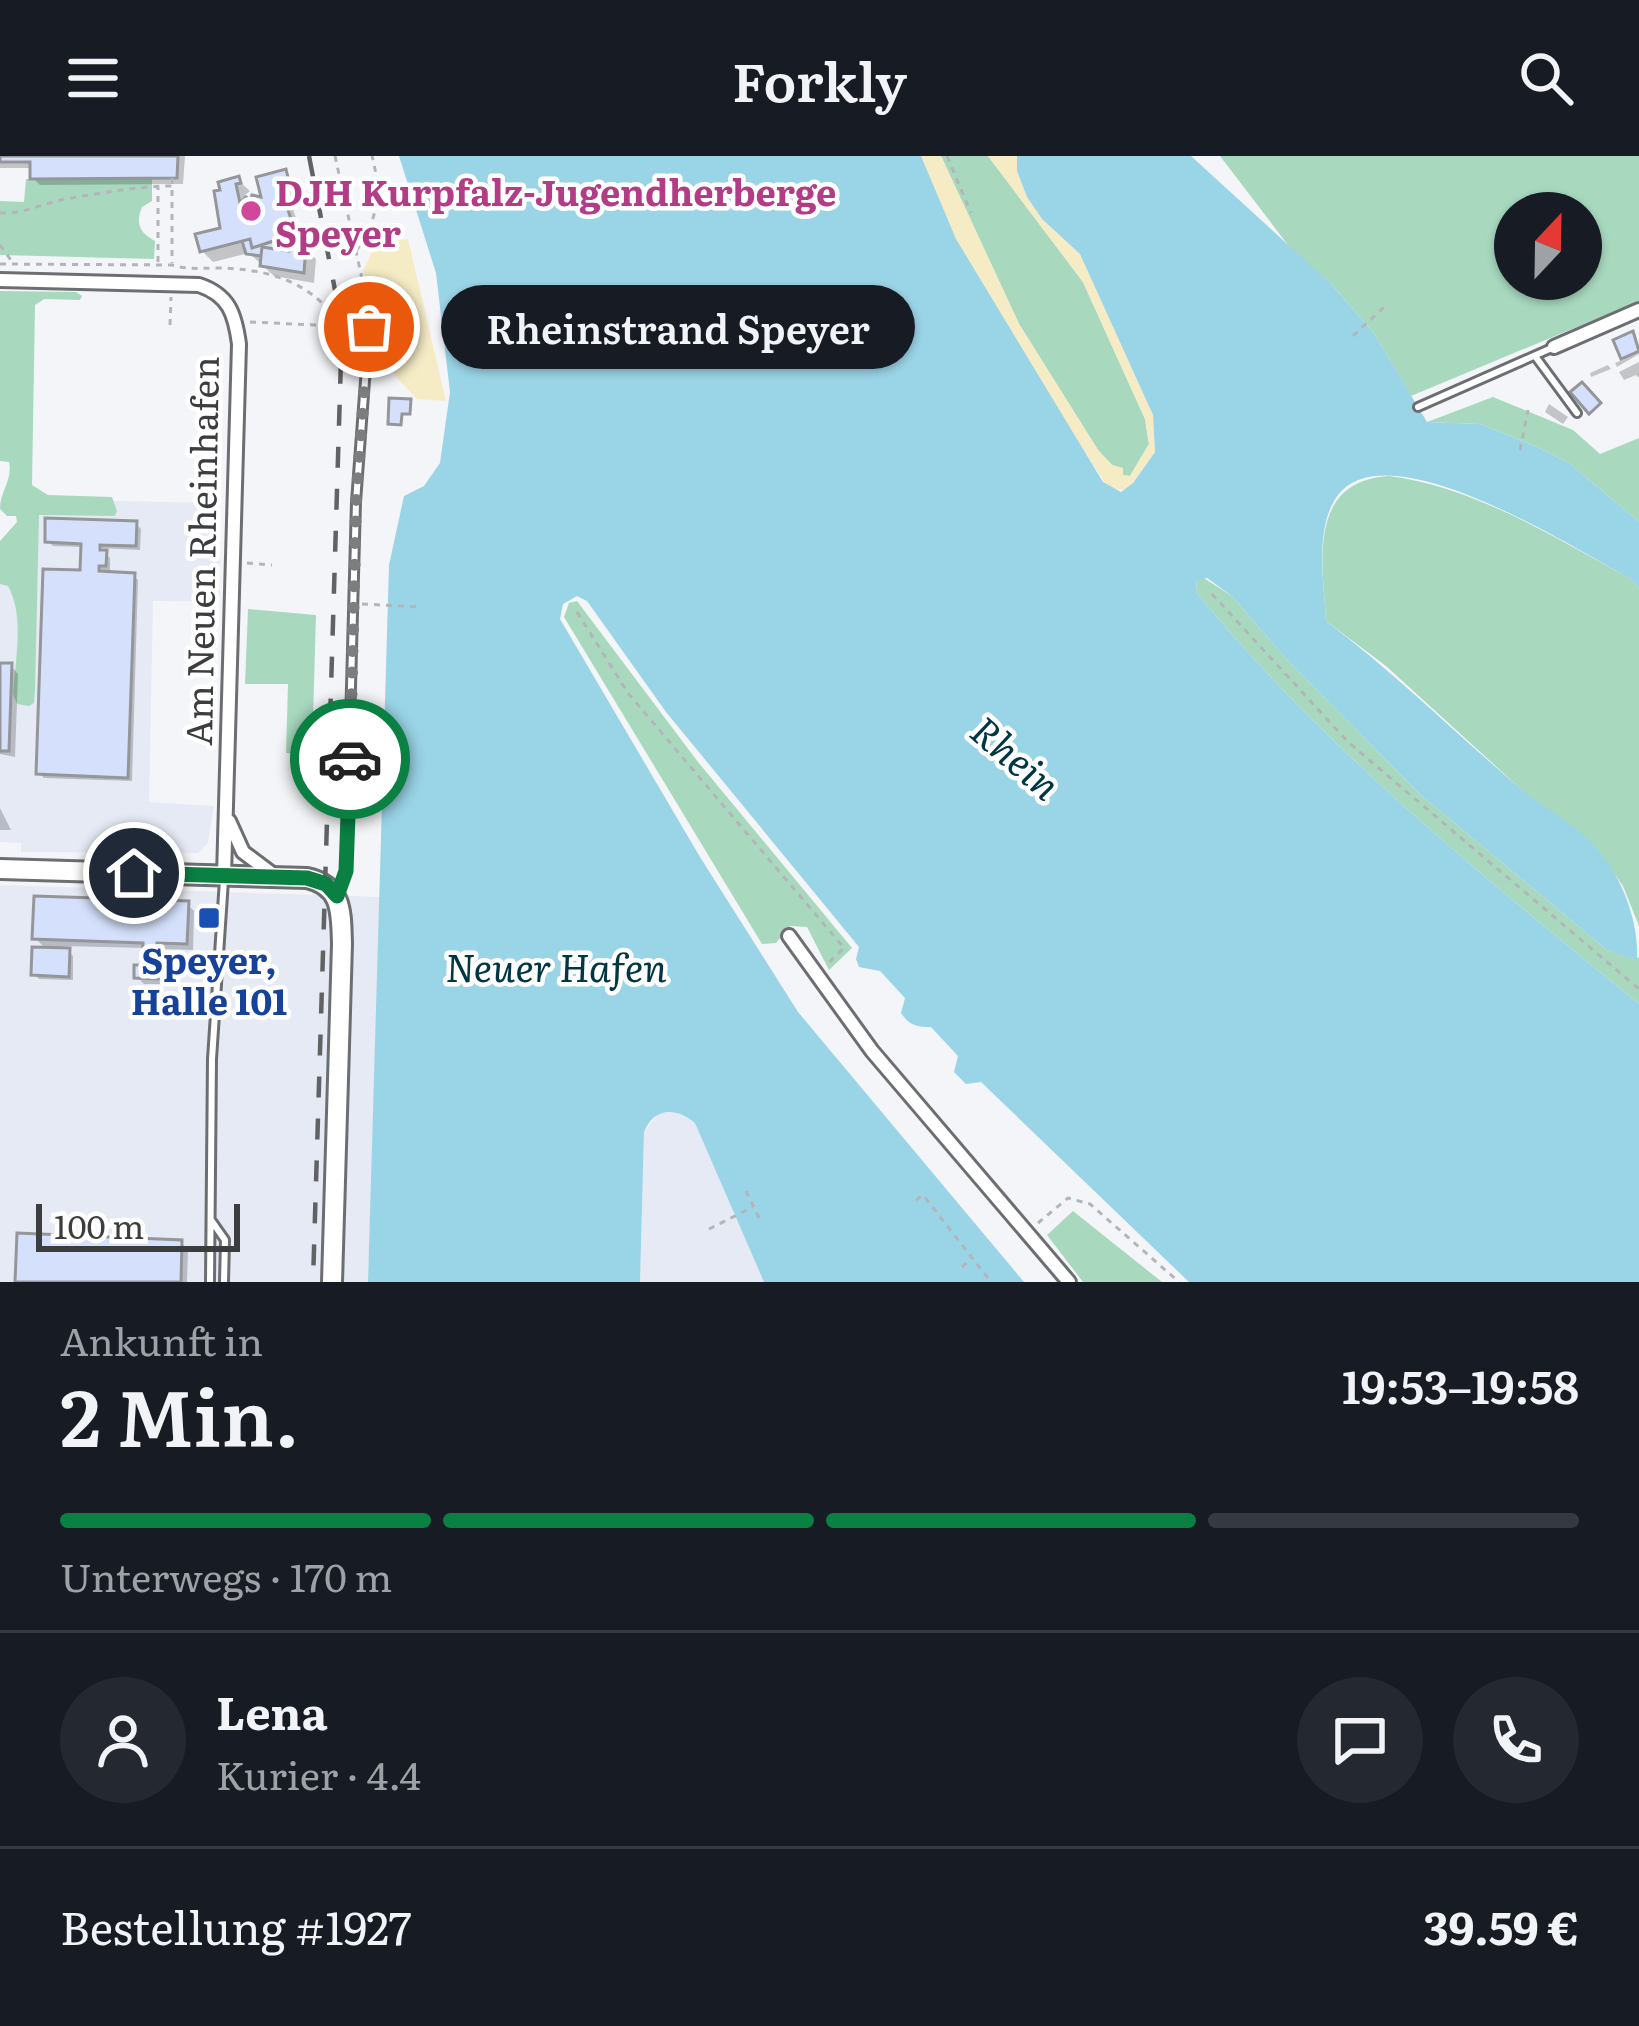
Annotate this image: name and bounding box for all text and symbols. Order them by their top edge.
text: Forkly [732,38,907,119]
icon: menu [60,45,126,111]
icon: search [1513,45,1579,111]
place label: DJH Kurpfalz-Jugendherberge Speyer [275,164,836,258]
north arrow [1494,192,1602,300]
map controls [1494,192,1602,300]
marker: DJH Kurpfalz-Jugendherberge Speyer [238,198,264,224]
pin [318,276,420,378]
callout: Rheinstrand Speyer [441,285,915,369]
icon: bag [336,294,402,360]
text: Rheinstrand Speyer [486,298,870,356]
street label: Am Neuen Rheinhafen [170,356,230,746]
courier [290,699,410,819]
water label: Rhein [959,701,1075,811]
icon: car [317,726,383,792]
pin [83,822,185,924]
icon: home [101,840,167,906]
marker: Speyer, Halle 101 [196,905,222,931]
place label: Speyer, Halle 101 [131,932,287,1026]
water label: Neuer Hafen [445,936,667,994]
scale bar [36,1198,240,1251]
text: 100 m [54,1200,144,1249]
text: Ankunft in [60,1310,263,1368]
text: 19:53–19:58 [1342,1351,1579,1418]
text: 2 Min. [60,1355,300,1471]
text: Unterwegs · 170 m [60,1546,392,1604]
button: person [60,1677,186,1803]
text: Lena [216,1677,328,1744]
button: chat [1297,1677,1423,1803]
button: phone [1453,1677,1579,1803]
text: Kurier · 4.4 [216,1744,421,1802]
text: Bestellung #1927 [60,1892,412,1959]
text: 39.59 € [1423,1892,1579,1959]

